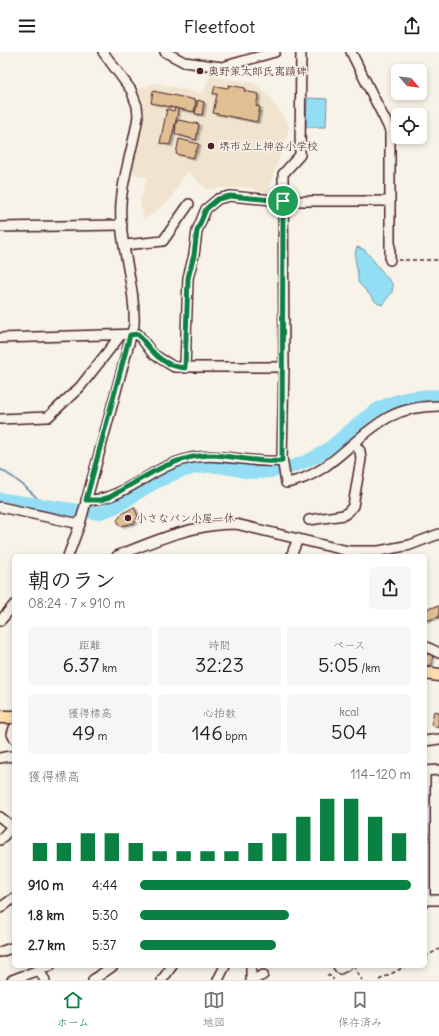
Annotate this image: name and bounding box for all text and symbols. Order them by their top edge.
icon: menu [16,15,38,37]
text: Fleetfoot [184,15,255,38]
icon: share [401,15,423,37]
place label: 奥野策太郎氏寓蹟碑 [208,64,307,78]
north arrow [391,64,427,100]
map controls [391,64,427,144]
marker: 奥野策太郎氏寓蹟碑 [195,66,205,76]
button: locate [391,108,427,144]
place label: 堺市立上神谷小学校 [219,139,318,153]
marker: 堺市立上神谷小学校 [206,141,216,151]
pin [266,184,300,218]
icon: arrive [272,190,294,212]
place label: 小さなパン小屋一休 [136,511,235,525]
marker: 小さなパン小屋一休 [123,513,133,523]
text: 朝のラン [28,566,116,594]
button: share [369,567,411,609]
text: 08:24 · 7 × 910 m [28,595,125,612]
text: 距離 [79,638,101,652]
text: 時間 [208,638,230,652]
text: ペース [333,638,365,652]
text: 6.37 [62,652,99,677]
text: 32:23 [195,652,244,677]
text: 5:05 [318,652,359,677]
text: km [99,661,117,675]
text: /km [359,661,380,675]
text: kcal [339,705,359,719]
text: 獲得標高 [68,706,112,720]
text: 心拍数 [203,706,236,720]
text: 504 [331,719,367,744]
text: 49 [72,720,95,745]
text: 146 [192,720,223,745]
text: m [95,729,107,743]
text: bpm [223,729,247,743]
text: 114–120 m [350,766,411,783]
text: 獲得標高 [28,768,80,785]
text: 910 m [28,877,64,894]
text: 4:44 [92,877,117,894]
text: 1.8 km [28,907,64,924]
text: 5:30 [92,907,118,924]
text: 2.7 km [28,937,65,954]
text: 5:37 [92,937,116,954]
tab: ホーム [57,989,89,1029]
tab: 地図 [203,989,225,1029]
tab: 保存済み [338,989,382,1029]

